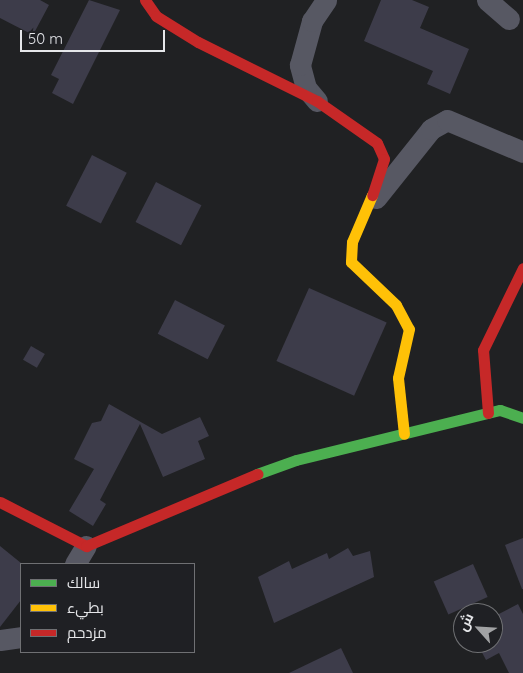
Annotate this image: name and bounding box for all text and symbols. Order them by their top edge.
scale bar [22,20,168,52]
text: 50 m [28,29,63,48]
legend [20,563,195,653]
text: سالك [67,573,100,592]
text: بطيء [67,598,104,617]
north arrow [453,603,503,653]
text: ش [453,610,477,634]
text: مزدحم [67,623,107,642]

